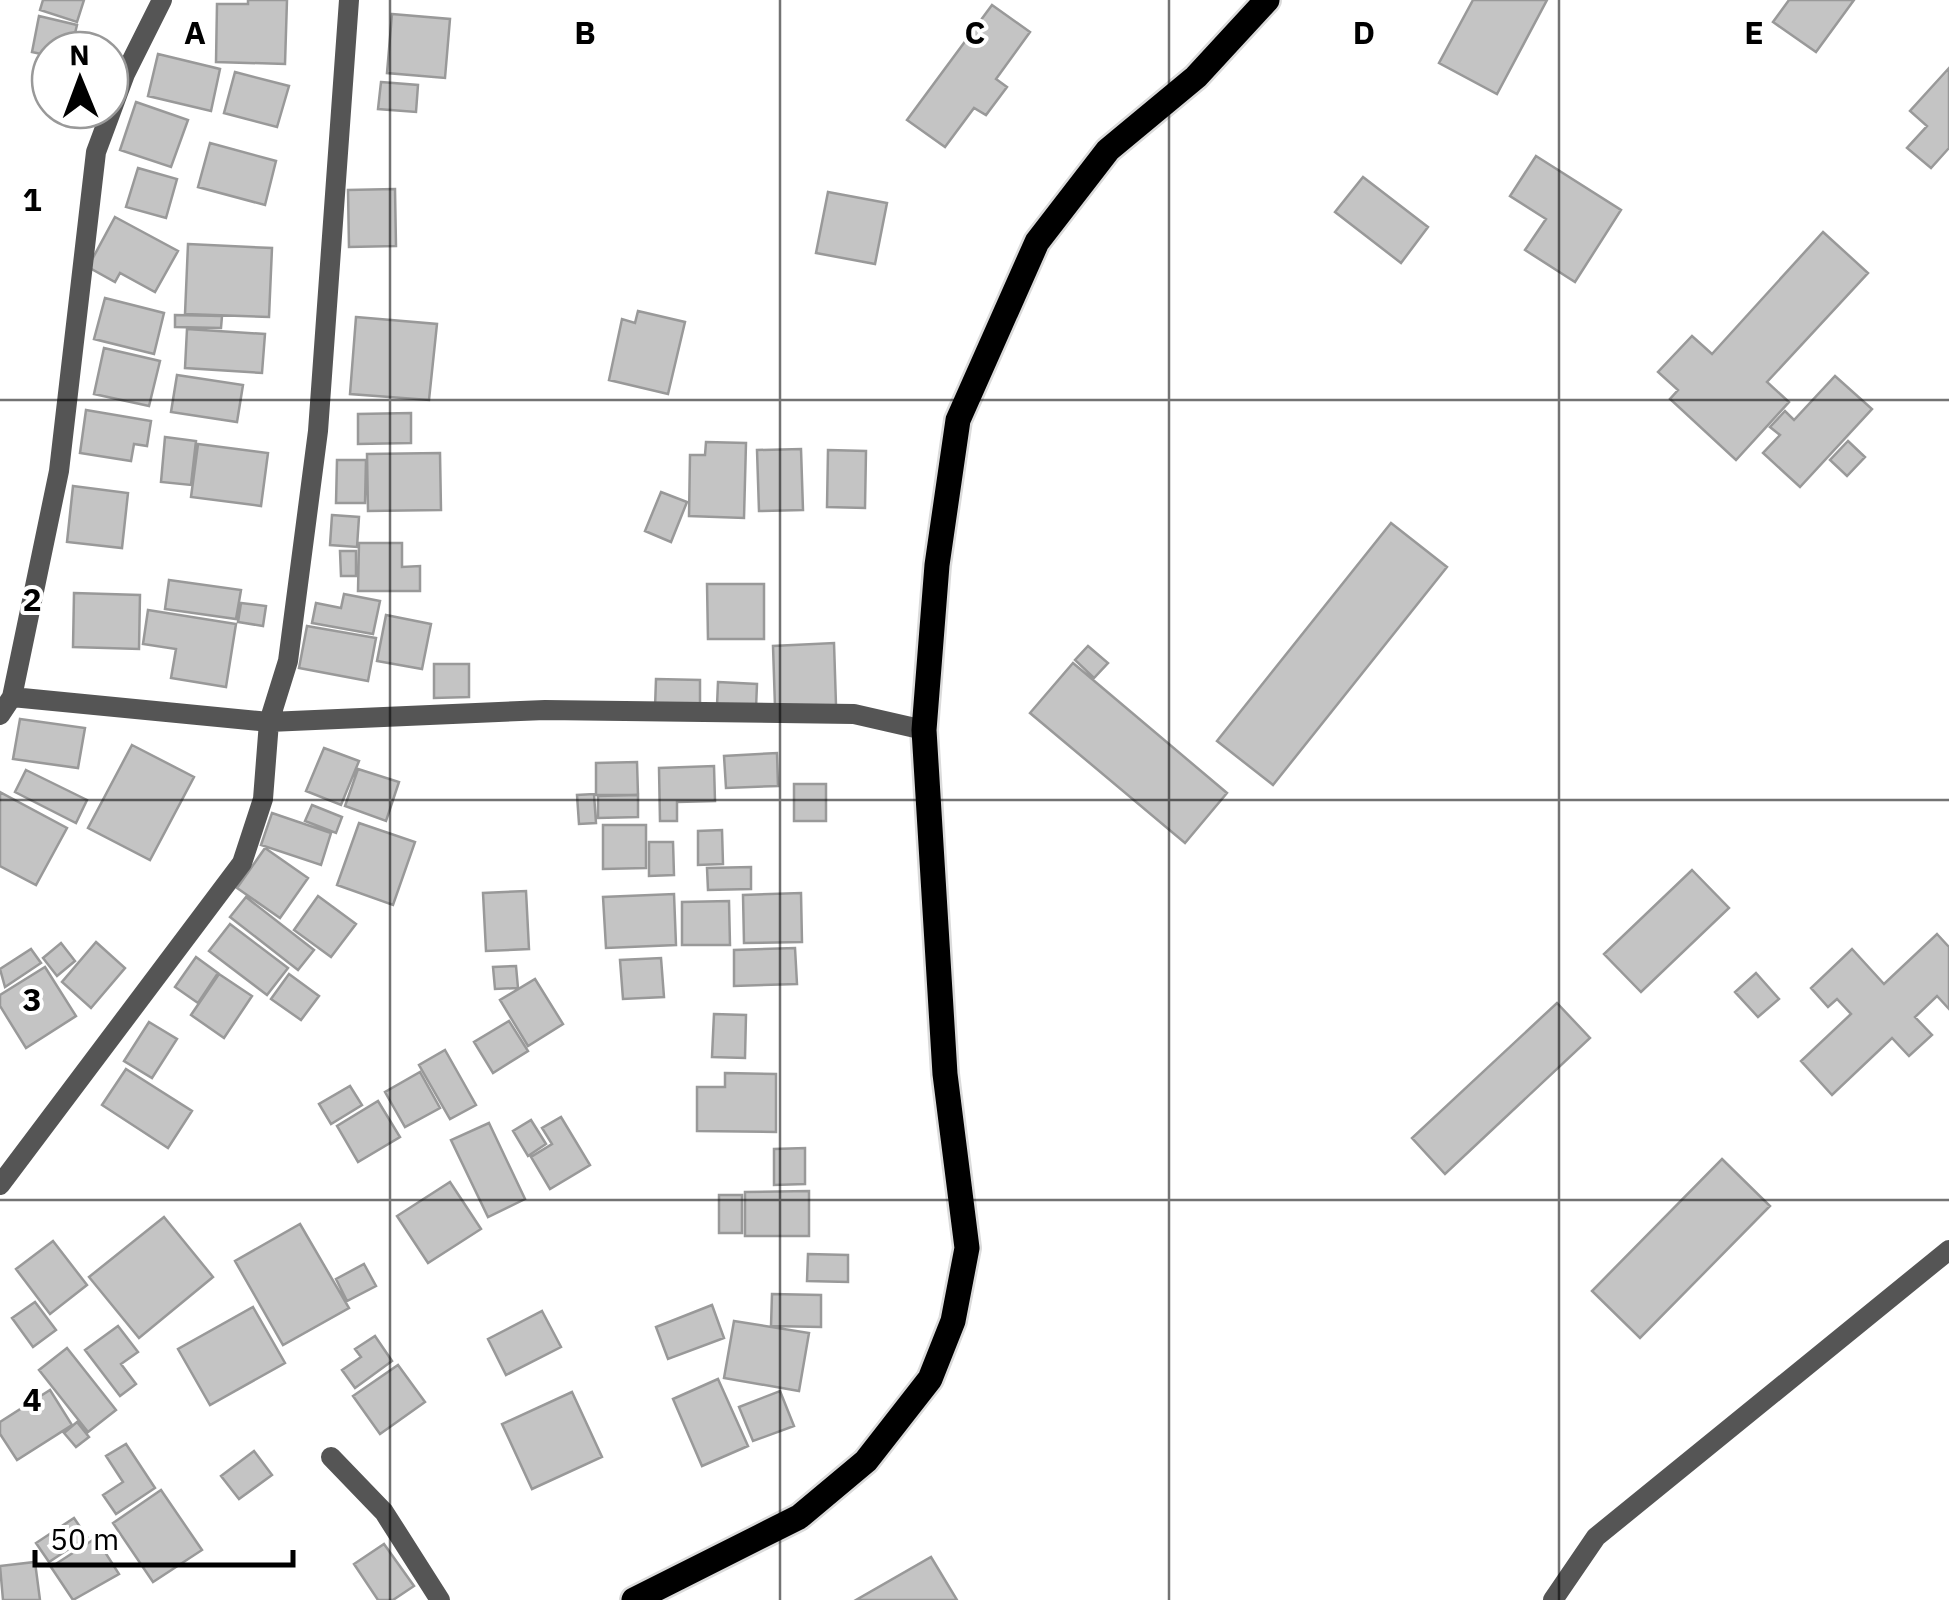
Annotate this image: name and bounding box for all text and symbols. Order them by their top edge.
text: A [184,11,206,53]
text: B [574,11,596,53]
text: C [965,11,985,53]
text: D [1353,11,1375,53]
text: E [1744,11,1764,53]
north arrow [30,30,130,130]
text: N [69,36,90,73]
text: 1 [22,178,42,220]
text: 2 [22,578,42,620]
text: 3 [22,978,42,1020]
text: 4 [22,1378,42,1420]
scale bar [35,1505,292,1567]
text: 50 m [50,1519,119,1558]

